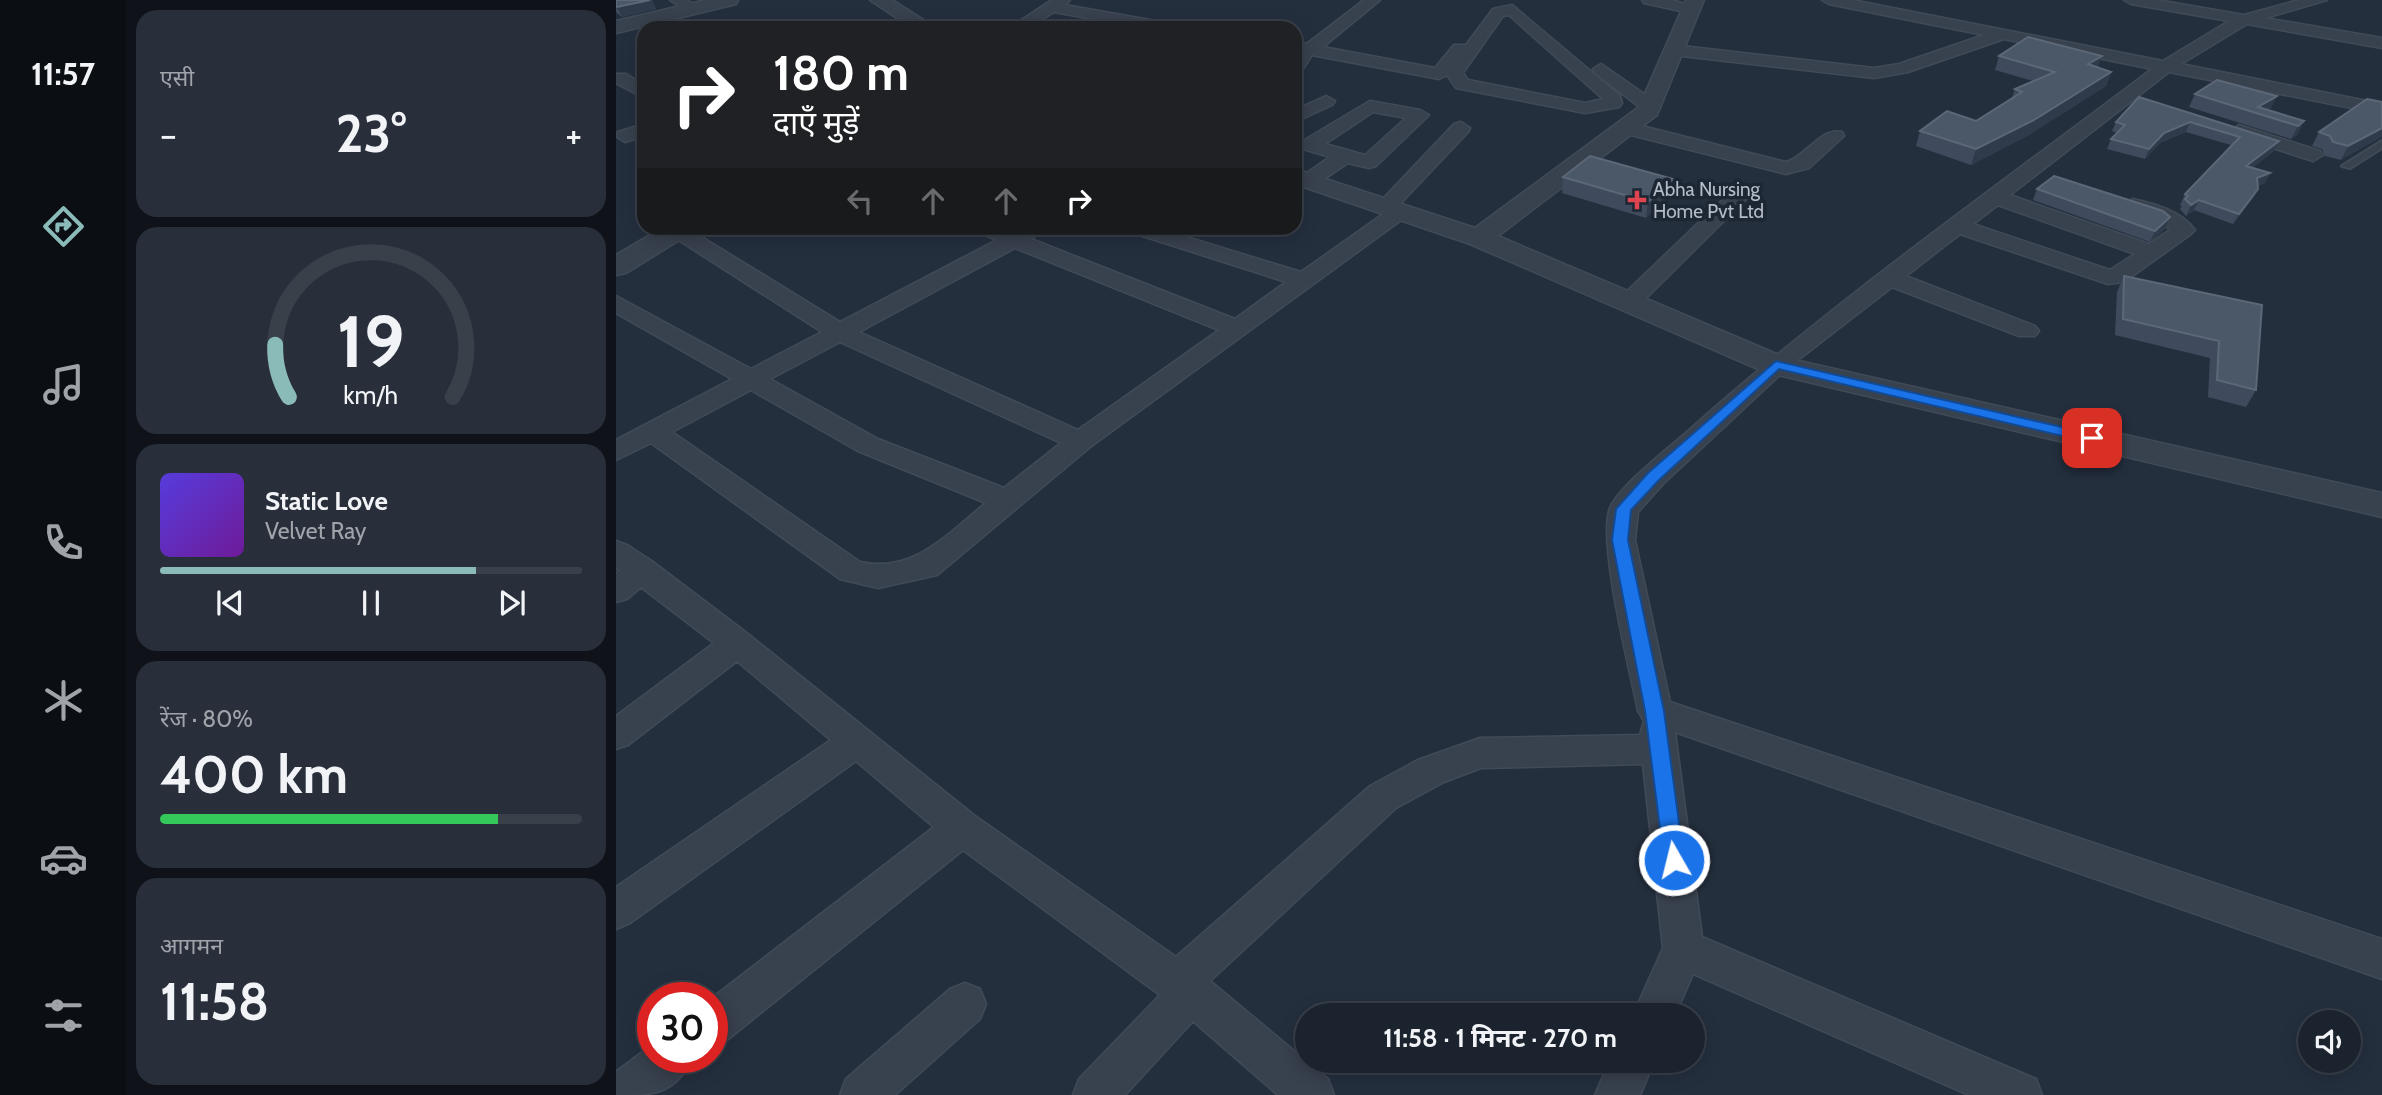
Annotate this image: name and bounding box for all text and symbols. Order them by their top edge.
text: 180 m [773,43,909,102]
icon: right [658,49,749,140]
text: 11:57 [31,54,95,93]
text: एसी [160,64,194,92]
text: 23° [336,102,406,165]
text: दाएँ मुड़ें [773,103,859,142]
text: − [160,111,177,158]
text: + [565,111,582,158]
place label: Abha Nursing Home Pvt Ltd [1653,178,1764,223]
icon: left [841,182,879,220]
icon: ahead [914,182,952,220]
icon: ahead [987,182,1025,220]
icon: right [1060,182,1098,220]
marker: Abha Nursing Home Pvt Ltd [1627,190,1647,210]
icon: directions [39,202,88,251]
text: 19 [337,297,405,385]
icon: music [39,360,88,409]
text: km/h [344,379,398,409]
pin [2062,408,2122,468]
icon: arrive [2073,419,2111,457]
text: Static Love [265,485,388,517]
text: Velvet Ray [265,517,366,545]
icon: phone [39,518,88,567]
icon: previous [211,584,249,622]
icon: pause [352,584,390,622]
icon: next [493,584,531,622]
icon: climate [39,676,88,725]
text: रेंज · 80% [160,705,253,733]
text: 400 km [160,743,348,806]
position arrow [1637,823,1711,897]
icon: car [39,834,88,883]
text: आगमन [160,932,223,960]
text: 11:58 [160,970,269,1033]
speed limit sign: 30 [637,982,728,1073]
icon: filters [39,991,88,1040]
map controls [2298,1010,2361,1073]
button: sound [2298,1010,2361,1073]
text: 11:58 · 1 मिनट · 270 m [1383,1022,1617,1054]

